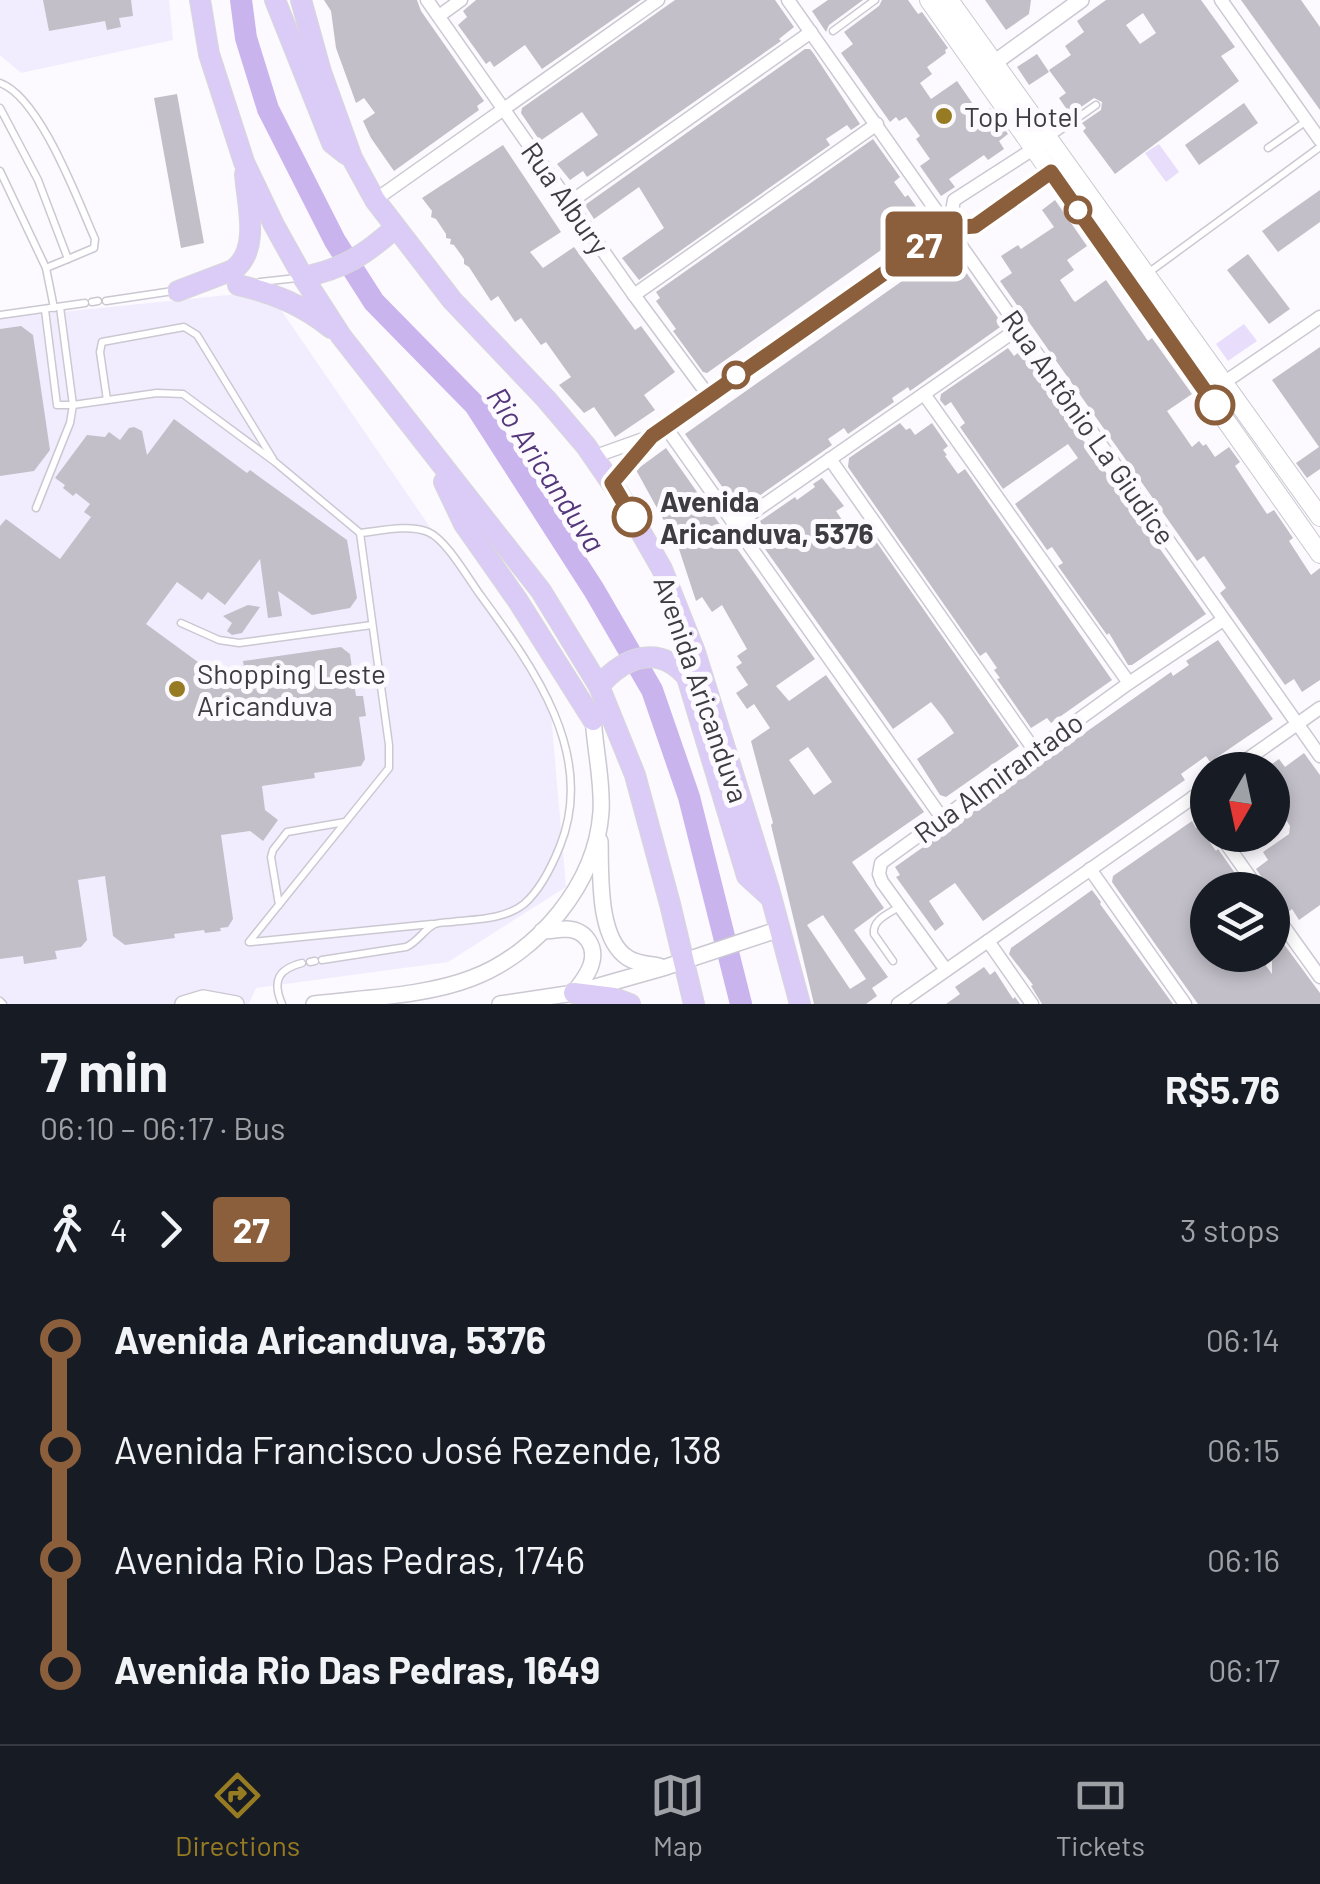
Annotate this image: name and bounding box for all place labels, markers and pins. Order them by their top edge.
place label: Top Hotel [964,99,1079,133]
marker: Top Hotel [933,105,955,127]
unlabelled marker [1065,197,1091,223]
unlabelled marker [723,362,749,388]
unlabelled marker [1196,386,1234,424]
place label: Avenida Aricanduva, 5376 [660,484,874,550]
marker: Avenida Aricanduva, 5376 [613,498,651,536]
place label: Shopping Leste Aricanduva [197,656,386,722]
marker: Shopping Leste Aricanduva [166,678,188,700]

